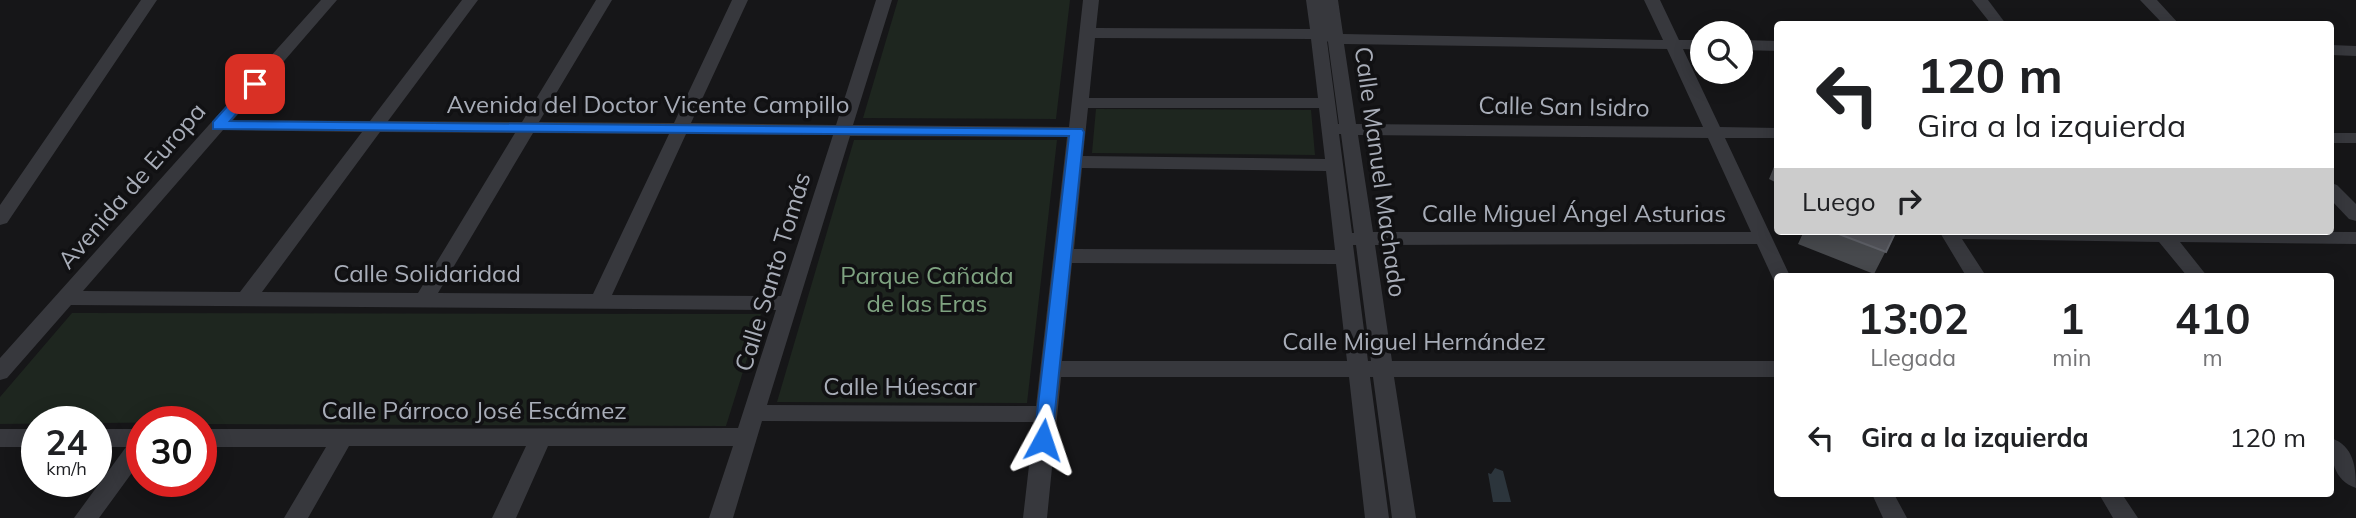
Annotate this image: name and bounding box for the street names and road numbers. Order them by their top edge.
street label: Calle Manuel Machado [1349,45,1413,299]
street label: Avenida del Doctor Vicente Campillo [447,89,849,119]
street label: Calle San Isidro [1478,90,1650,122]
street label: Avenida de Europa [51,96,212,275]
street label: Calle Santo Tomás [728,169,817,375]
street label: Calle Miguel Ángel Asturias [1422,198,1726,228]
street label: Calle Solidaridad [333,258,521,288]
street label: Calle Miguel Hernández [1282,326,1546,356]
street label: Calle Húescar [823,371,977,401]
street label: Calle Párroco José Escámez [321,395,627,425]

